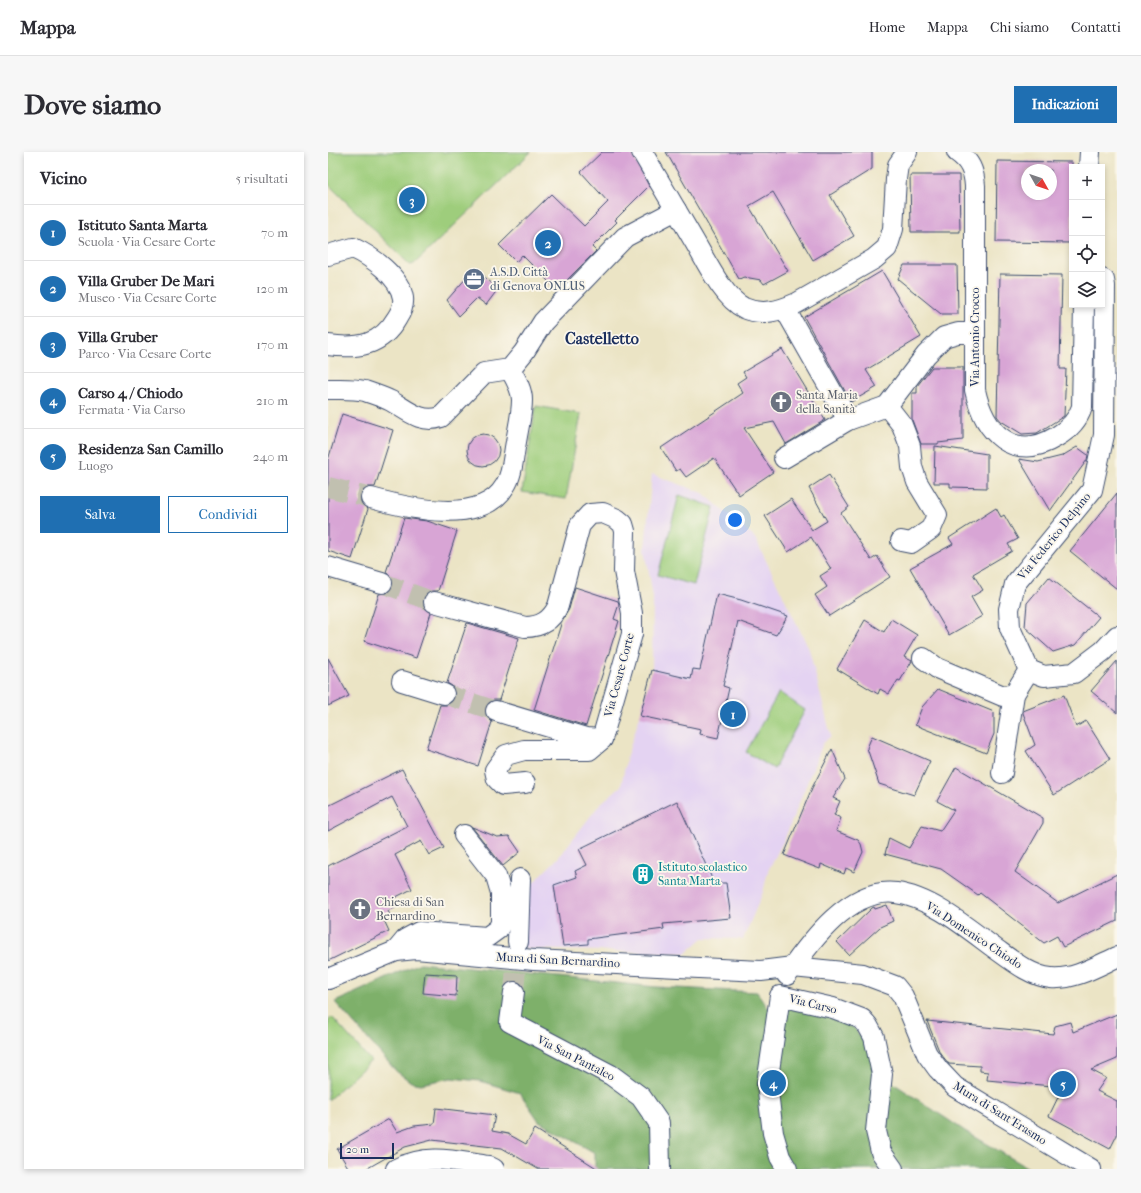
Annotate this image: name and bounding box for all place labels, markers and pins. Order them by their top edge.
pin: 3 [399,185,425,215]
pin: 2 [535,228,561,258]
place label: A.S.D. Città di Genova ONLUS [489,265,585,293]
office icon: A.S.D. Città di Genova ONLUS [461,266,487,292]
place label: Santa Maria della Sanità [796,388,858,416]
church icon: Santa Maria della Sanità [768,389,794,415]
pin: 1 [720,699,746,729]
place label: Istituto scolastico Santa Marta [658,860,747,888]
building icon: Istituto scolastico Santa Marta [630,861,656,887]
place label: Chiesa di San Bernardino [376,895,444,923]
church icon: Chiesa di San Bernardino [347,896,373,922]
pin: 4 [760,1068,786,1098]
pin: 5 [1050,1069,1076,1099]

